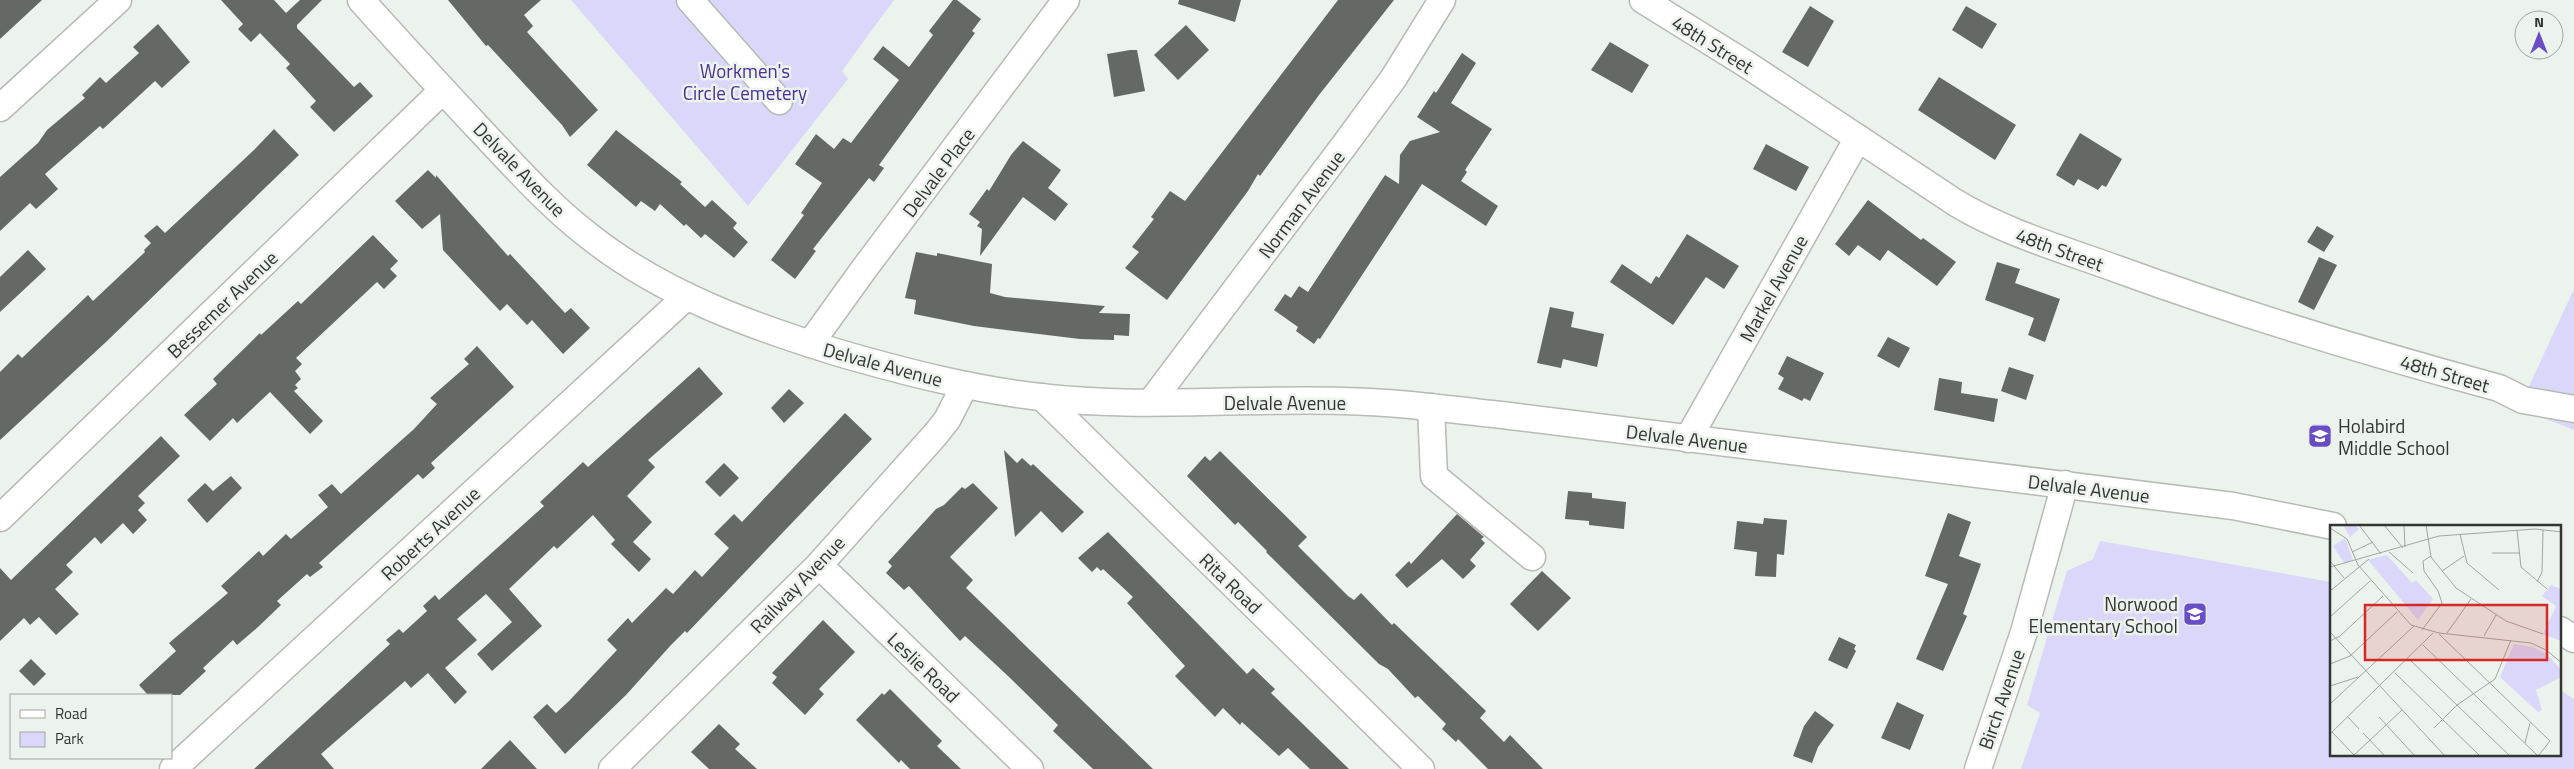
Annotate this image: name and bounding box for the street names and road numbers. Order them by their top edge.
street label: 48th Street [1667,8,1760,81]
street label: Delvale Avenue [467,115,573,223]
street label: Delvale Place [895,121,981,223]
street label: Norman Avenue [1251,144,1351,264]
street label: 48th Street [2012,220,2108,278]
street label: Markel Avenue [1732,229,1814,347]
street label: Bessemer Avenue [160,243,284,365]
street label: Delvale Avenue [820,334,946,394]
street label: 48th Street [2397,346,2493,400]
street label: Delvale Avenue [1224,388,1346,417]
street label: Delvale Avenue [1625,416,1749,460]
street label: Delvale Avenue [2027,466,2151,510]
street label: Roberts Avenue [374,479,486,587]
street label: Railway Avenue [743,528,851,640]
street label: Rita Road [1193,546,1269,620]
street label: Leslie Road [881,625,967,709]
street label: Birch Avenue [1970,645,2032,753]

